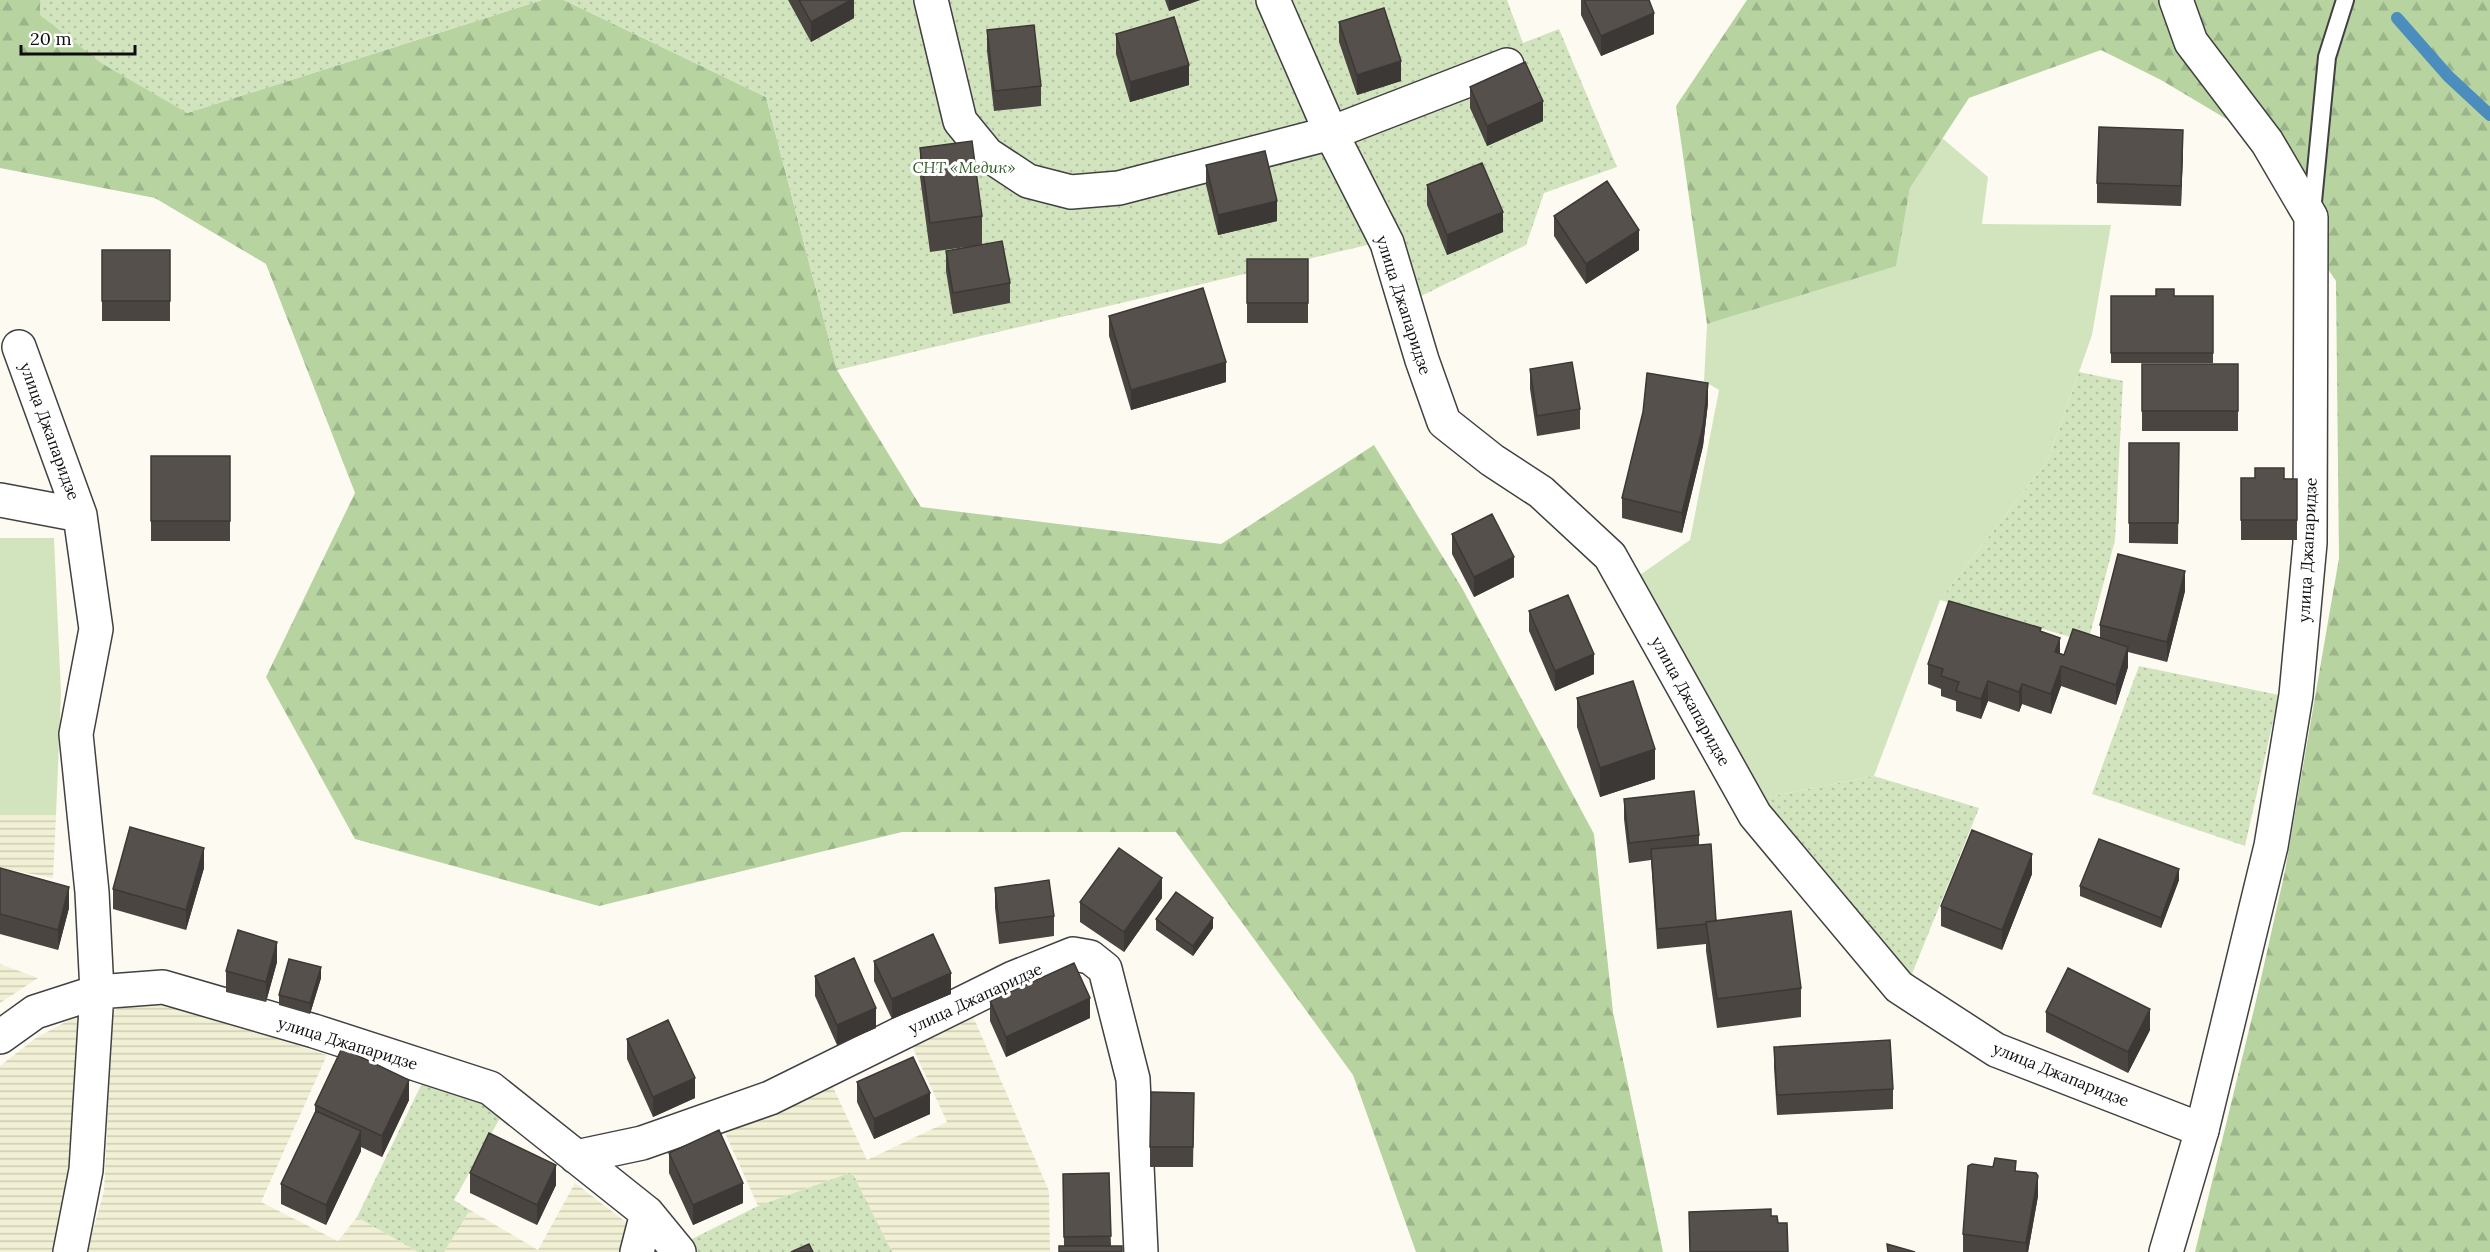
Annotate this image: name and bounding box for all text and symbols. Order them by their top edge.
scale bar [21,18,135,56]
text: 20 m [30,27,72,50]
park label: СНТ «Медик» [912,157,1016,177]
street label: улица Джапаридзе [1372,233,1436,377]
street label: улица Джапаридзе [16,359,84,503]
street label: улица Джапаридзе [2293,477,2321,623]
street label: улица Джапаридзе [1647,633,1735,770]
street label: улица Джапаридзе [905,958,1045,1038]
street label: улица Джапаридзе [276,1012,421,1074]
street label: улица Джапаридзе [1990,1038,2132,1111]

